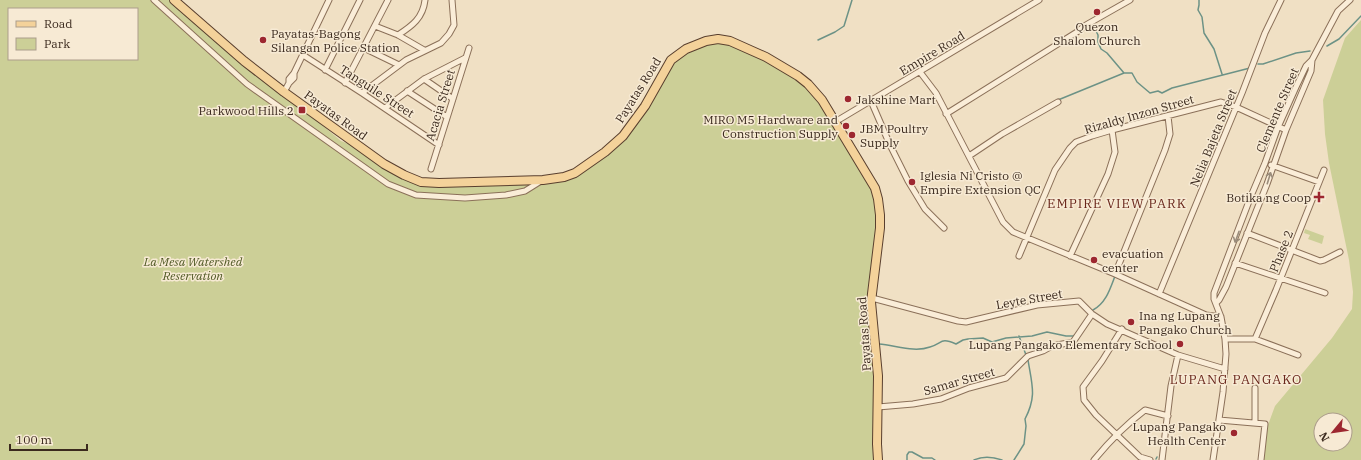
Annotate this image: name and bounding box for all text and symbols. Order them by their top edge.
marker: Quezon Shalom Church [1092,7,1102,17]
legend [8,8,138,60]
text: Road [44,16,73,31]
place label: Quezon Shalom Church [1053,19,1141,48]
place label: Payatas-Bagong Silangan Police Station [271,26,400,55]
street label: Empire Road [897,28,967,78]
marker: Payatas-Bagong Silangan Police Station [258,35,268,45]
text: Park [44,36,70,51]
street label: Payatas Road [612,54,664,126]
street label: Tanguile Street [337,61,417,121]
street label: Clemente Street [1252,65,1302,155]
street label: Acacia Street [422,67,458,143]
street label: Payatas Road [301,87,371,143]
street label: Nelia Bajeta Street [1186,87,1240,189]
street label: Rizaldy Inzon Street [1082,91,1196,137]
place label: Jakshine Mart [856,92,936,107]
marker: Jakshine Mart [843,94,853,104]
place label: Parkwood Hills 2 [198,103,294,118]
marker: Parkwood Hills 2 [297,105,307,115]
place label: MIRO M5 Hardware and Construction Supply [703,112,839,141]
marker: MIRO M5 Hardware and Construction Supply [841,121,851,131]
place label: JBM Poultry Supply [860,121,929,150]
marker: JBM Poultry Supply [847,130,857,140]
place label: Iglesia Ni Cristo @ Empire Extension QC [920,168,1041,197]
one-way arrow [1266,172,1273,185]
marker: Iglesia Ni Cristo @ Empire Extension QC [907,177,917,187]
place label: Botika ng Coop [1226,190,1311,205]
marker: Botika ng Coop [1314,192,1324,202]
district label: EMPIRE VIEW PARK [1047,195,1187,212]
street label: Phase 2 [1266,228,1296,274]
one-way arrow [1232,230,1240,242]
place label: evacuation center [1102,246,1164,275]
park label: La Mesa Watershed Reservation [143,254,243,283]
marker: evacuation center [1089,255,1099,265]
street label: Leyte Street [995,286,1063,312]
street label: Payatas Road [854,296,874,372]
place label: Ina ng Lupang Pangako Church [1139,308,1232,337]
marker: Ina ng Lupang Pangako Church [1126,317,1136,327]
place label: Lupang Pangako Elementary School [969,337,1172,352]
marker: Lupang Pangako Elementary School [1175,339,1185,349]
street label: Samar Street [922,364,996,398]
district label: LUPANG PANGAKO [1170,371,1302,388]
north arrow [1313,412,1353,452]
place label: Lupang Pangako Health Center [1132,419,1227,448]
scale bar [10,426,87,452]
marker: Lupang Pangako Health Center [1229,428,1239,438]
text: N [1316,429,1332,444]
text: 100 m [16,432,52,447]

